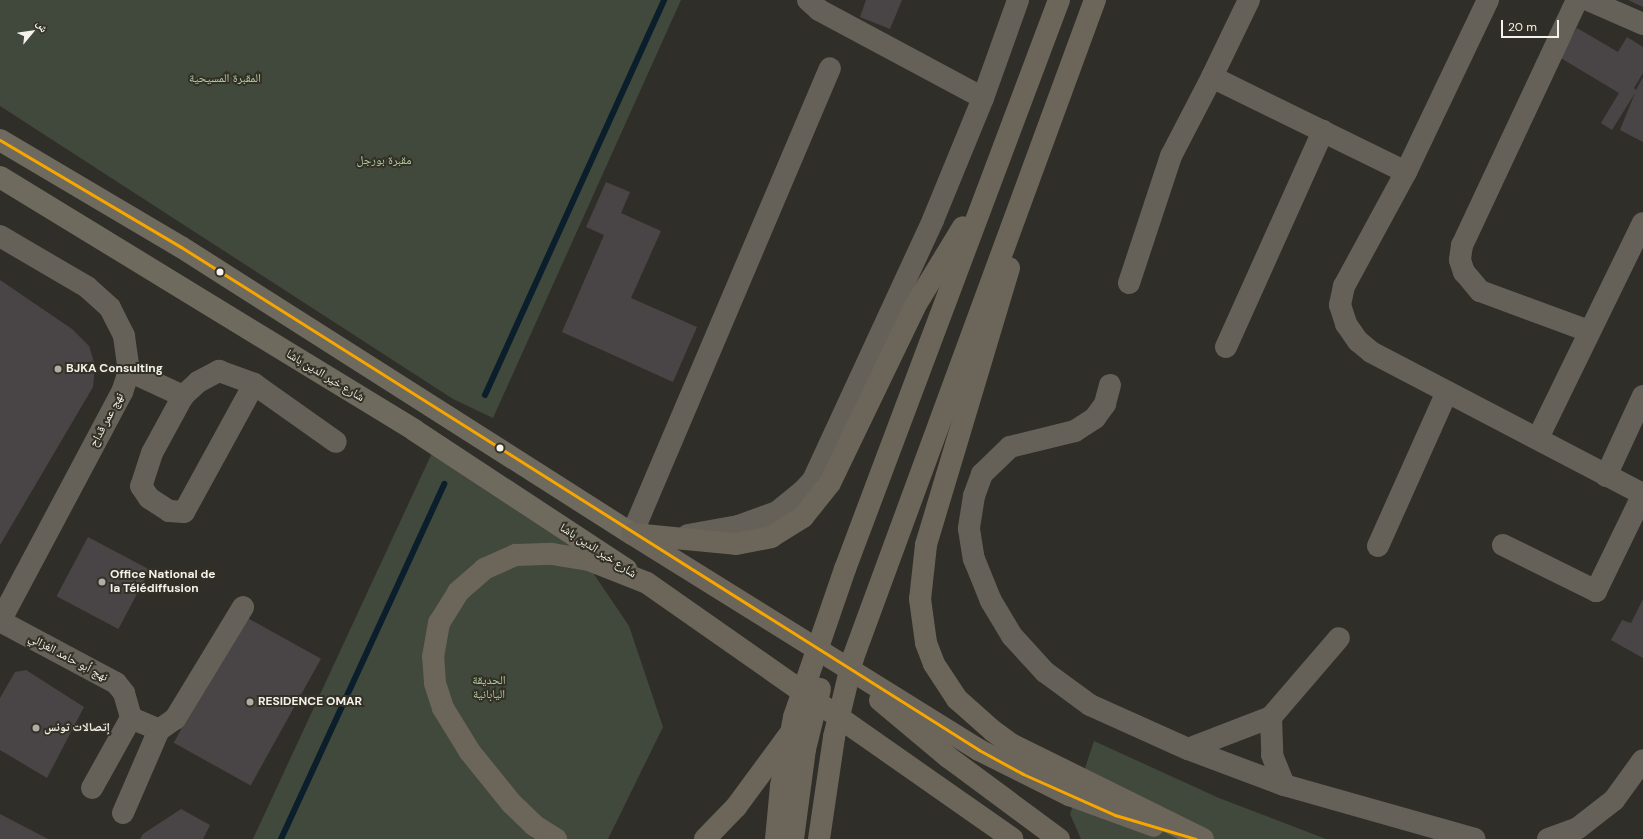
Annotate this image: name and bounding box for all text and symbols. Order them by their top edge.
north arrow [12,12,52,52]
scale bar [1503,12,1561,38]
text: ش [34,18,51,35]
text: 20 m [1508,19,1537,35]
park label: المقبرة المسيحية [189,72,261,86]
park label: مقبرة بورجل [357,154,411,168]
unlabelled marker [215,267,225,277]
street label: شارع خير الدين باشا [283,347,367,405]
place label: BJKA Consulting [66,362,163,376]
marker: BJKA Consulting [53,364,63,374]
street label: نهج عمر قداح [87,390,127,450]
unlabelled marker [495,443,505,453]
street label: شارع خير الدين باشا [557,521,639,581]
place label: Office National de la Télédiffusion [110,568,216,596]
marker: Office National de la Télédiffusion [97,577,107,587]
street label: نهج أبو حامد الغزالي [26,631,110,685]
park label: الحديقة اليابانية [472,674,506,702]
place label: RESIDENCE OMAR [258,695,362,709]
marker: RESIDENCE OMAR [245,697,255,707]
place label: إتصالات تونس [44,721,110,735]
marker: إتصالات تونس [31,723,41,733]

